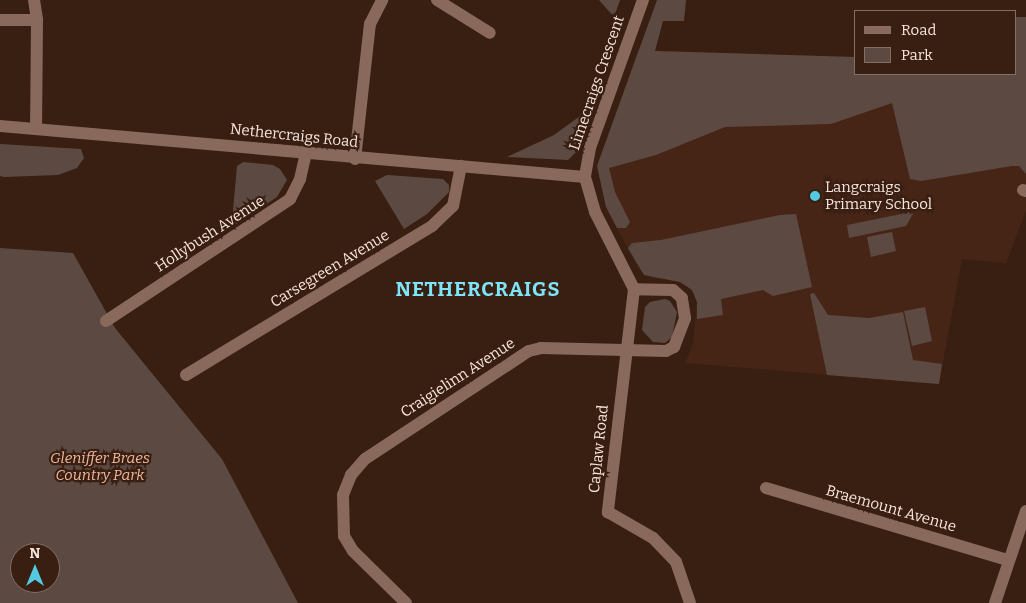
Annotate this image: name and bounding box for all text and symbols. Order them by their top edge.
legend [854,10,1016,75]
street label: Limecraigs Crescent [566,13,628,153]
text: Road [901,21,936,39]
text: Park [901,46,933,64]
street label: Nethercraigs Road [229,120,359,152]
place label: Langcraigs Primary School [825,178,932,213]
marker: Langcraigs Primary School [809,190,821,202]
street label: Hollybush Avenue [152,192,268,276]
street label: Carsegreen Avenue [267,226,393,312]
district label: NETHERCRAIGS [394,277,562,301]
street label: Craigielinn Avenue [398,334,518,422]
street label: Caplaw Road [585,404,613,494]
park label: Gleniffer Braes Country Park [50,449,150,484]
street label: Braemount Avenue [824,482,958,536]
north arrow [10,543,60,593]
text: N [30,545,40,562]

